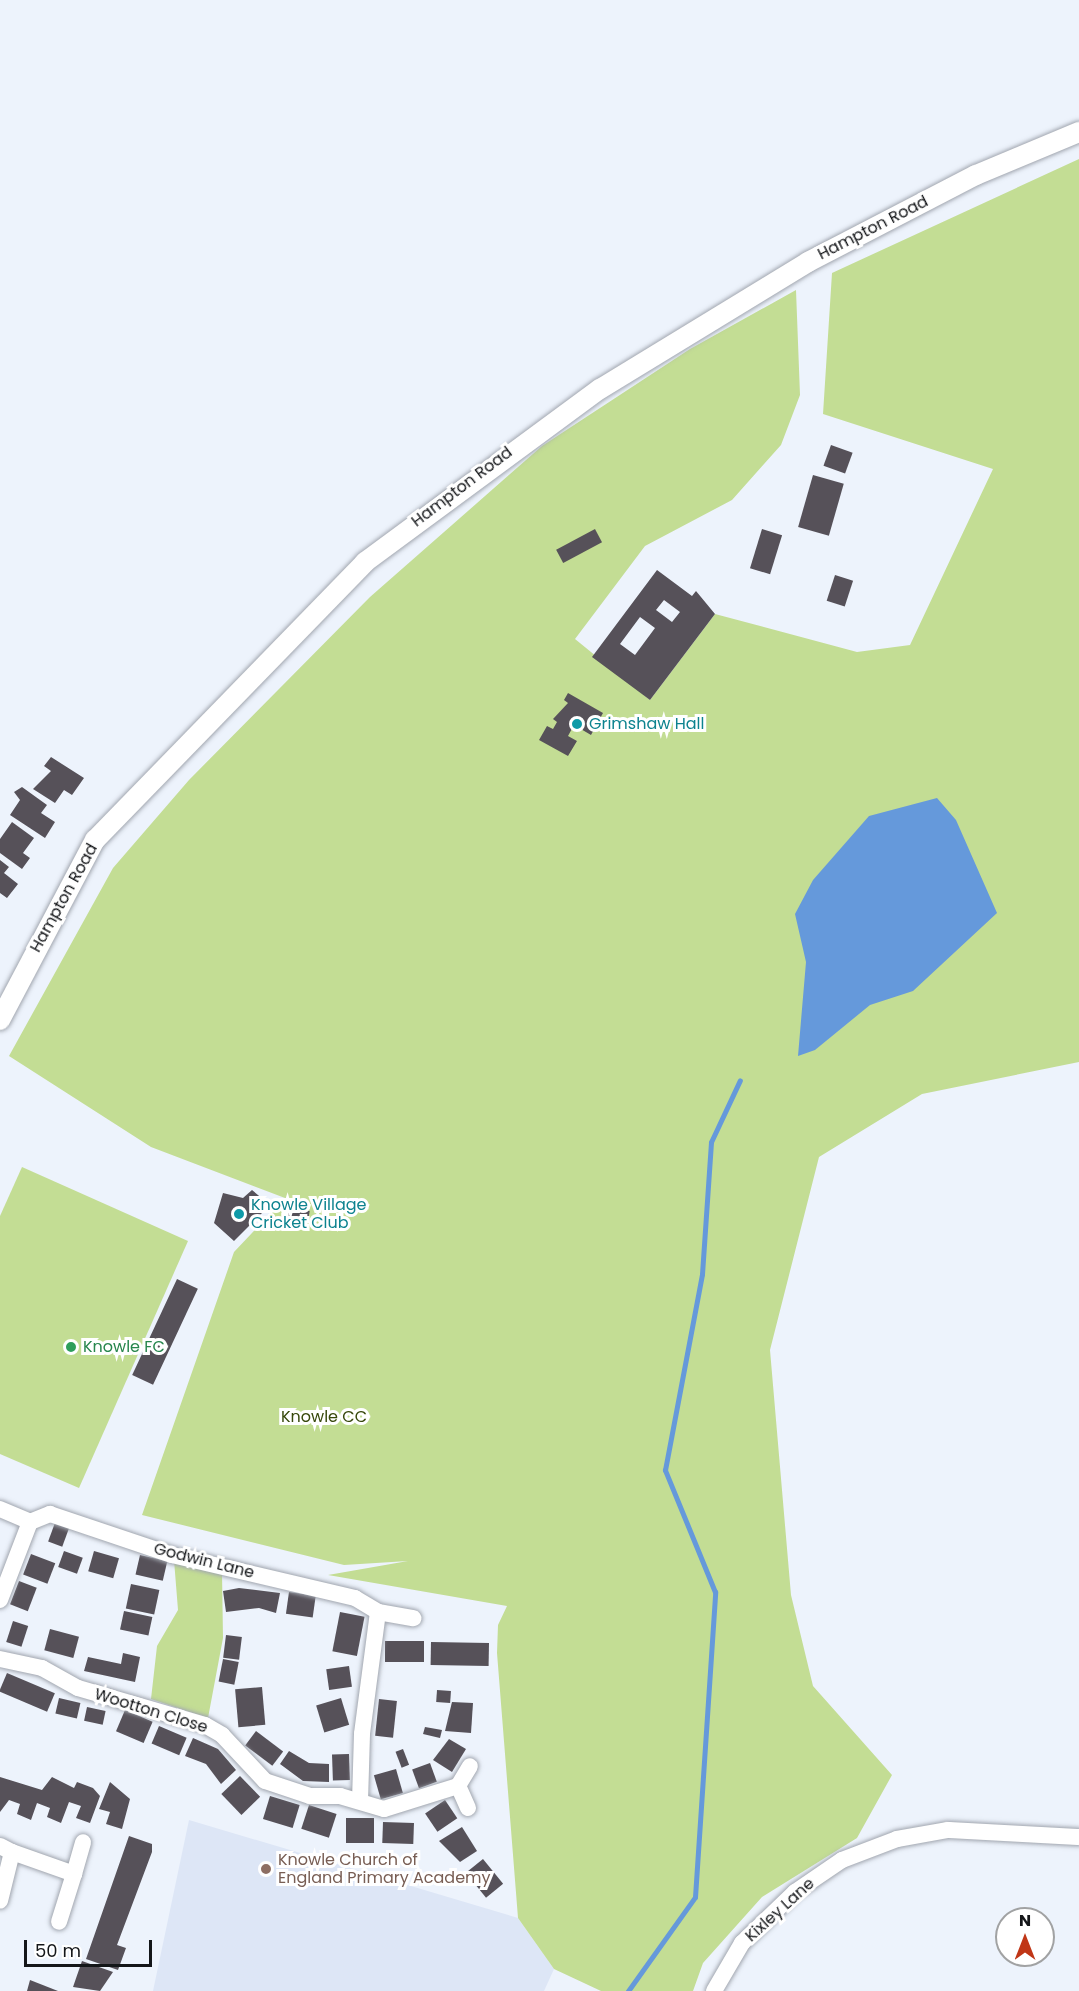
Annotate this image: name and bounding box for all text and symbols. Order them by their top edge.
street label: Hampton Road [815,192,931,264]
street label: Hampton Road [408,443,516,531]
place label: Grimshaw Hall [589,714,704,734]
marker: Grimshaw Hall [570,717,584,731]
street label: Hampton Road [26,840,102,956]
place label: Knowle Village Cricket Club [251,1195,366,1233]
marker: Knowle Village Cricket Club [232,1207,246,1221]
place label: Knowle FC [83,1337,165,1357]
marker: Knowle FC [64,1340,78,1354]
park label: Knowle CC [281,1407,367,1427]
street label: Godwin Lane [152,1539,256,1583]
street label: Wootton Close [92,1685,210,1737]
place label: Knowle Church of England Primary Academy [278,1850,491,1888]
marker: Knowle Church of England Primary Academy [259,1862,273,1876]
street label: Kixley Lane [742,1874,818,1946]
north arrow [995,1907,1055,1967]
text: N [1019,1909,1031,1932]
scale bar [27,1928,154,1966]
text: 50 m [35,1938,81,1963]

